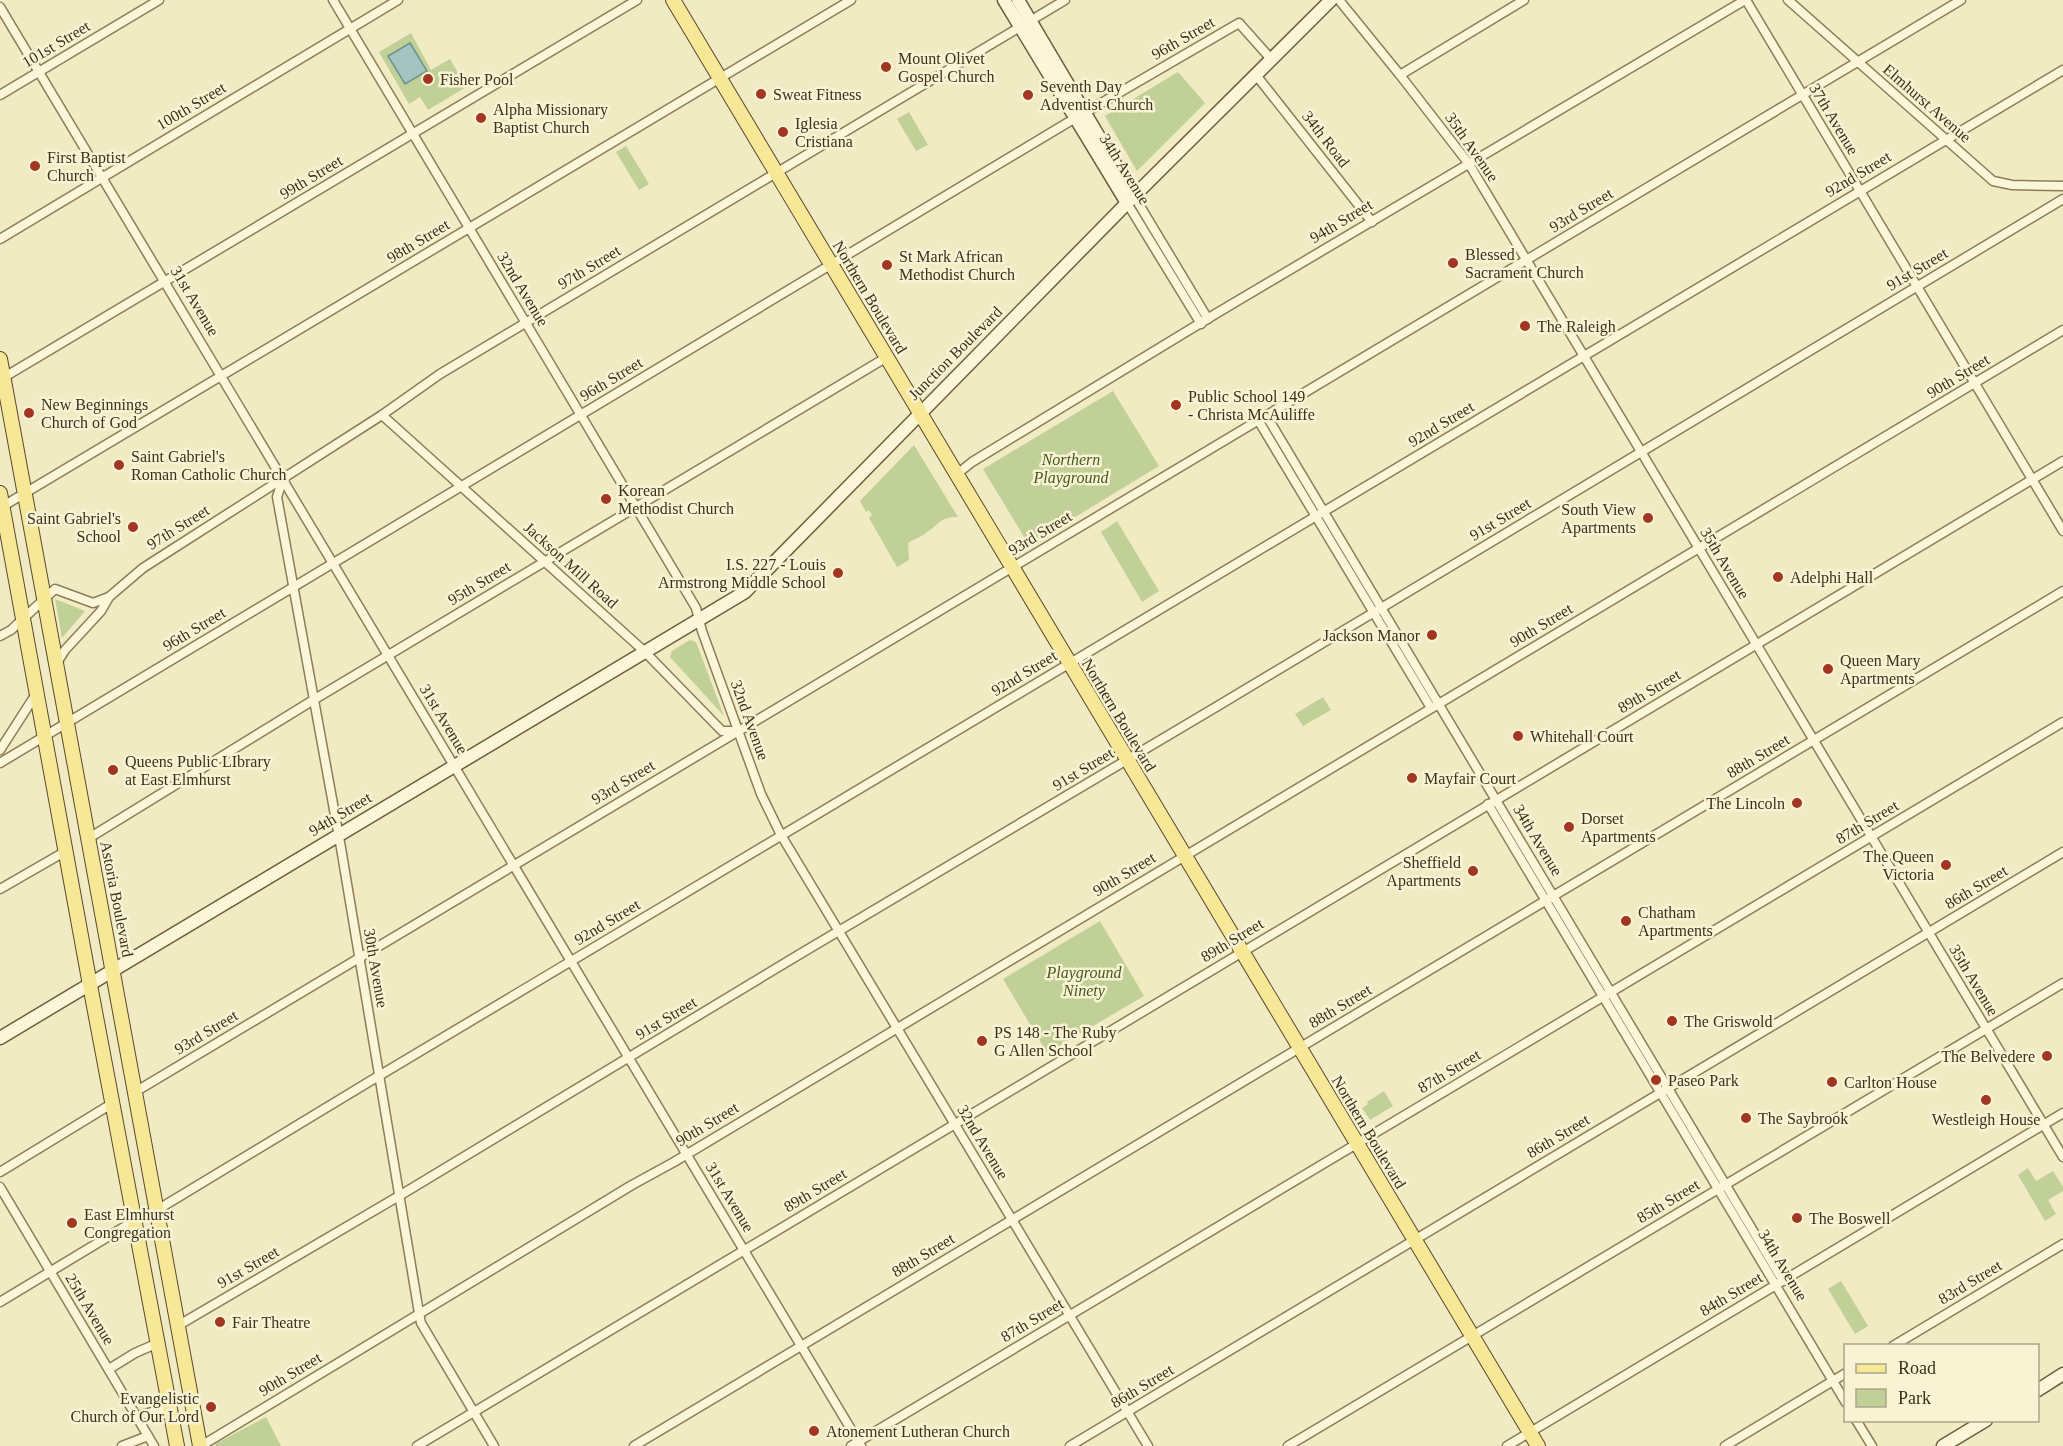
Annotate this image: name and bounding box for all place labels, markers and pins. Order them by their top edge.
place label: Mount Olivet Gospel Church [898,50,994,86]
marker: Mount Olivet Gospel Church [879,60,893,74]
place label: Fisher Pool [440,71,514,88]
marker: Fisher Pool [421,72,435,86]
place label: Seventh Day Adventist Church [1040,78,1153,113]
place label: Sweat Fitness [773,86,861,103]
marker: Sweat Fitness [754,87,768,101]
marker: Seventh Day Adventist Church [1021,88,1035,102]
place label: Alpha Missionary Baptist Church [493,101,608,137]
marker: Alpha Missionary Baptist Church [474,111,488,125]
place label: Iglesia Cristiana [795,115,853,150]
marker: Iglesia Cristiana [776,125,790,139]
place label: First Baptist Church [47,149,126,184]
marker: First Baptist Church [28,159,42,173]
place label: Blessed Sacrament Church [1465,246,1584,281]
place label: St Mark African Methodist Church [899,248,1015,283]
marker: Blessed Sacrament Church [1446,256,1460,270]
marker: St Mark African Methodist Church [880,258,894,272]
place label: The Raleigh [1537,318,1616,336]
marker: The Raleigh [1518,319,1532,333]
place label: Public School 149 - Christa McAuliffe [1188,388,1315,423]
place label: New Beginnings Church of God [41,396,148,431]
marker: Public School 149 - Christa McAuliffe [1169,398,1183,412]
marker: New Beginnings Church of God [22,406,36,420]
place label: Saint Gabriel's Roman Catholic Church [131,448,287,483]
marker: Saint Gabriel's Roman Catholic Church [112,458,126,472]
place label: Korean Methodist Church [618,482,734,517]
marker: Korean Methodist Church [599,492,613,506]
place label: South View Apartments [1561,501,1636,537]
place label: Saint Gabriel's School [27,510,122,545]
marker: South View Apartments [1641,511,1655,525]
marker: Saint Gabriel's School [126,520,140,534]
place label: I.S. 227 - Louis Armstrong Middle School [658,556,827,592]
marker: I.S. 227 - Louis Armstrong Middle School [831,566,845,580]
place label: Adelphi Hall [1790,569,1874,587]
marker: Adelphi Hall [1771,570,1785,584]
place label: Jackson Manor [1323,627,1421,644]
marker: Jackson Manor [1425,628,1439,642]
place label: Queen Mary Apartments [1840,652,1920,688]
marker: Queen Mary Apartments [1821,662,1835,676]
place label: Whitehall Court [1530,728,1634,745]
marker: Whitehall Court [1511,729,1525,743]
place label: Queens Public LIbrary at East Elmhurst [125,753,271,788]
marker: Queens Public LIbrary at East Elmhurst [106,763,120,777]
place label: Mayfair Court [1424,770,1517,788]
marker: Mayfair Court [1405,771,1419,785]
place label: The Lincoln [1706,795,1785,812]
marker: The Lincoln [1790,796,1804,810]
place label: Dorset Apartments [1581,810,1656,846]
marker: Dorset Apartments [1562,820,1576,834]
place label: The Queen Victoria [1863,848,1934,883]
place label: Sheffield Apartments [1386,854,1461,890]
marker: The Queen Victoria [1939,858,1953,872]
marker: Sheffield Apartments [1466,864,1480,878]
place label: Chatham Apartments [1638,904,1713,940]
marker: Chatham Apartments [1619,914,1633,928]
place label: The Griswold [1684,1013,1772,1030]
marker: The Griswold [1665,1014,1679,1028]
place label: PS 148 - The Ruby G Allen School [994,1024,1116,1059]
marker: PS 148 - The Ruby G Allen School [975,1034,989,1048]
place label: The Belvedere [1941,1048,2035,1065]
marker: The Belvedere [2040,1049,2054,1063]
place label: Paseo Park [1668,1072,1739,1089]
marker: Paseo Park [1649,1073,1663,1087]
place label: Carlton House [1844,1074,1937,1091]
marker: Carlton House [1825,1075,1839,1089]
marker: Westleigh House [1979,1093,1993,1107]
place label: The Saybrook [1758,1110,1848,1128]
marker: The Saybrook [1739,1111,1753,1125]
place label: Westleigh House [1932,1111,2040,1129]
place label: East Elmhurst Congregation [84,1206,175,1242]
place label: The Boswell [1809,1210,1891,1227]
marker: The Boswell [1790,1211,1804,1225]
marker: East Elmhurst Congregation [65,1216,79,1230]
place label: Fair Theatre [232,1314,310,1331]
marker: Fair Theatre [213,1315,227,1329]
place label: Evangelistic Church of Our Lord [71,1390,199,1425]
marker: Evangelistic Church of Our Lord [204,1400,218,1414]
place label: Atonement Lutheran Church [826,1423,1010,1440]
marker: Atonement Lutheran Church [807,1424,821,1438]

